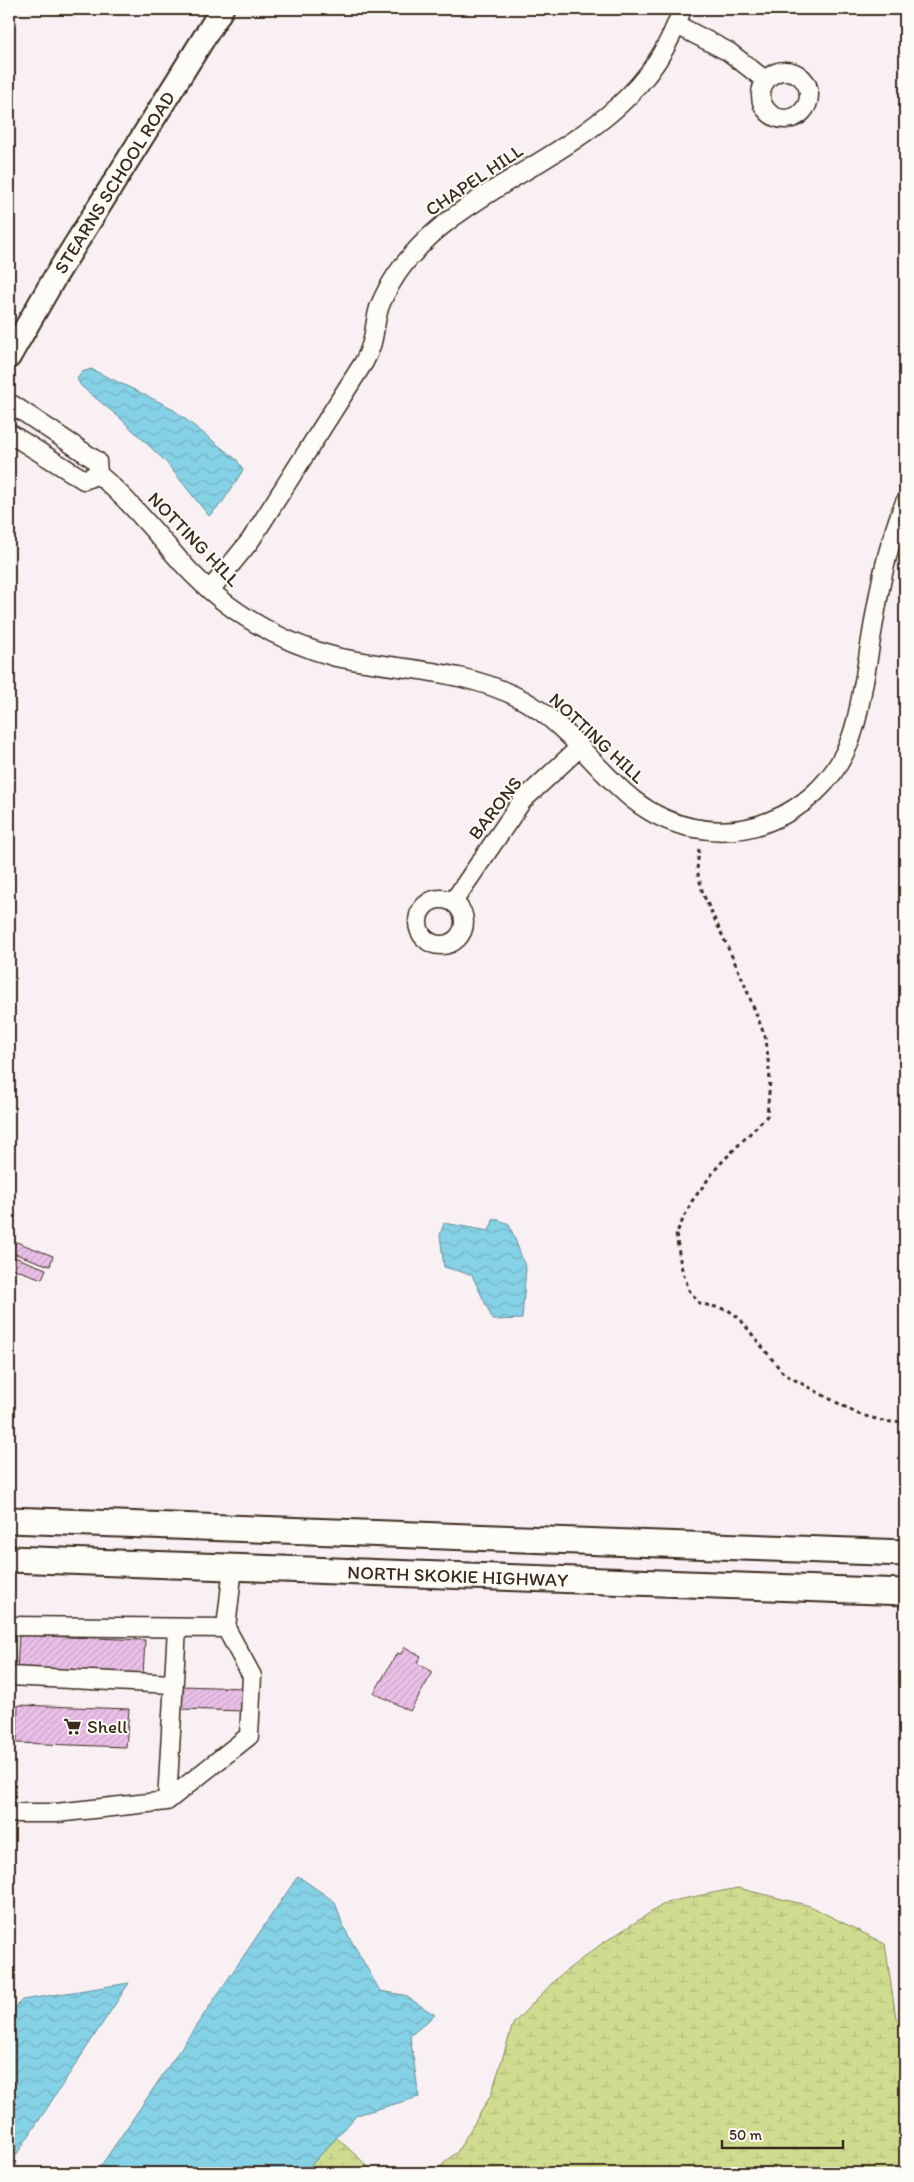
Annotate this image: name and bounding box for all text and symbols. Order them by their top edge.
street label: STEARNS SCHOOL ROAD [49,87,179,278]
street label: CHAPEL HILL [421,139,527,221]
street label: NOTTING HILL [143,487,245,591]
street label: NOTTING HILL [544,688,650,788]
street label: BARONS [463,772,527,844]
street label: NORTH SKOKIE HIGHWAY [347,1560,569,1591]
place label: Shell [87,1715,128,1738]
supermarket icon: Shell [63,1716,83,1736]
scale bar [722,2117,843,2149]
text: 50 m [729,2126,762,2144]

